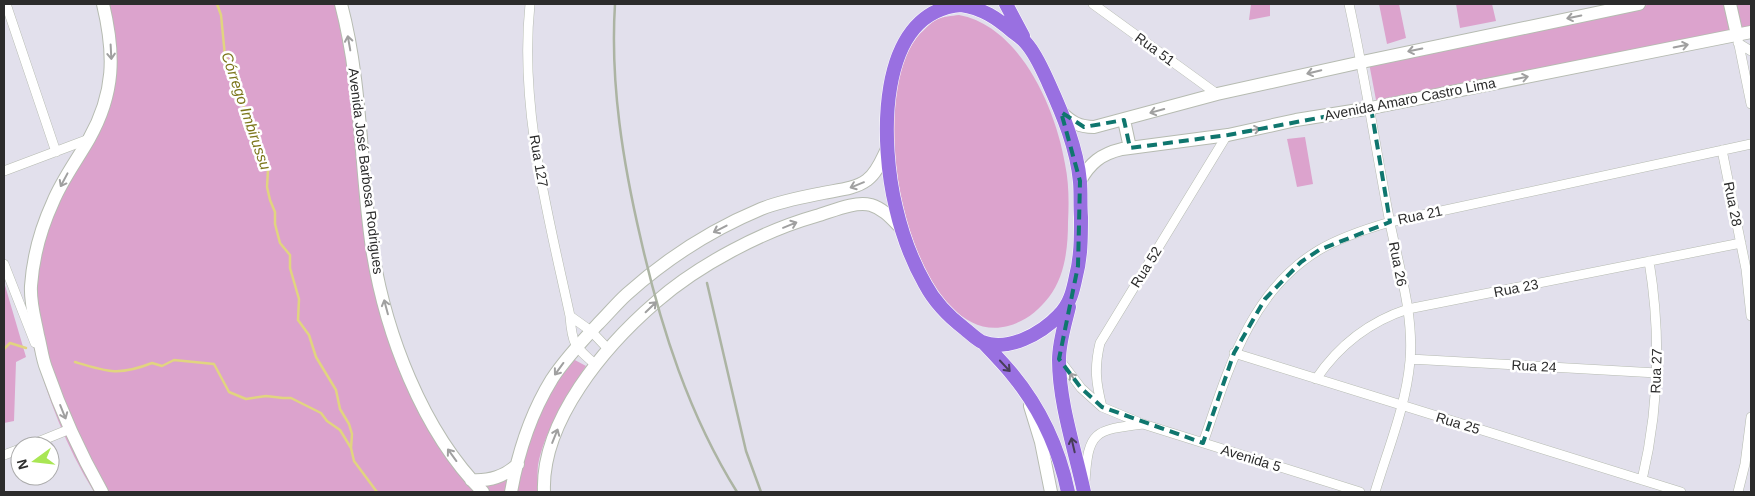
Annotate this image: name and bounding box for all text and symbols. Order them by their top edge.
one-way arrow [1567,13,1583,22]
street label: Rua 51 [1132,29,1178,69]
one-way arrow [343,35,353,51]
one-way arrow [1672,41,1688,50]
one-way arrow [106,43,116,59]
one-way arrow [1408,46,1424,56]
water label: Córrego Imbirussu [218,50,275,173]
street label: Avenida José Barbosa Rodrigues [345,67,387,275]
one-way arrow [1307,68,1323,77]
one-way arrow [1513,72,1529,82]
street label: Avenida Amaro Castro Lima [1323,75,1497,123]
one-way arrow [1149,107,1165,116]
one-way arrow [1245,124,1261,134]
street label: Rua 127 [527,134,552,189]
one-way arrow [59,173,69,188]
street label: Rua 28 [1721,180,1745,228]
one-way arrow [850,181,865,190]
street label: Rua 21 [1396,202,1444,228]
one-way arrow [782,220,797,230]
one-way arrow [712,224,727,234]
street label: Rua 26 [1386,240,1410,288]
street label: Rua 52 [1127,243,1165,290]
street label: Rua 23 [1492,276,1540,300]
one-way arrow [381,300,390,316]
one-way arrow [645,301,657,313]
street label: Rua 27 [1647,348,1665,394]
street label: Rua 24 [1511,357,1557,375]
one-way arrow [999,360,1011,372]
one-way arrow [554,362,564,376]
one-way arrow [1069,372,1079,386]
one-way arrow [59,404,68,419]
street label: Rua 25 [1434,409,1482,437]
one-way arrow [550,429,560,444]
north arrow [10,436,60,486]
one-way arrow [1068,437,1077,453]
street label: Avenida 5 [1219,441,1283,475]
one-way arrow [447,448,457,462]
text: N [13,457,31,471]

